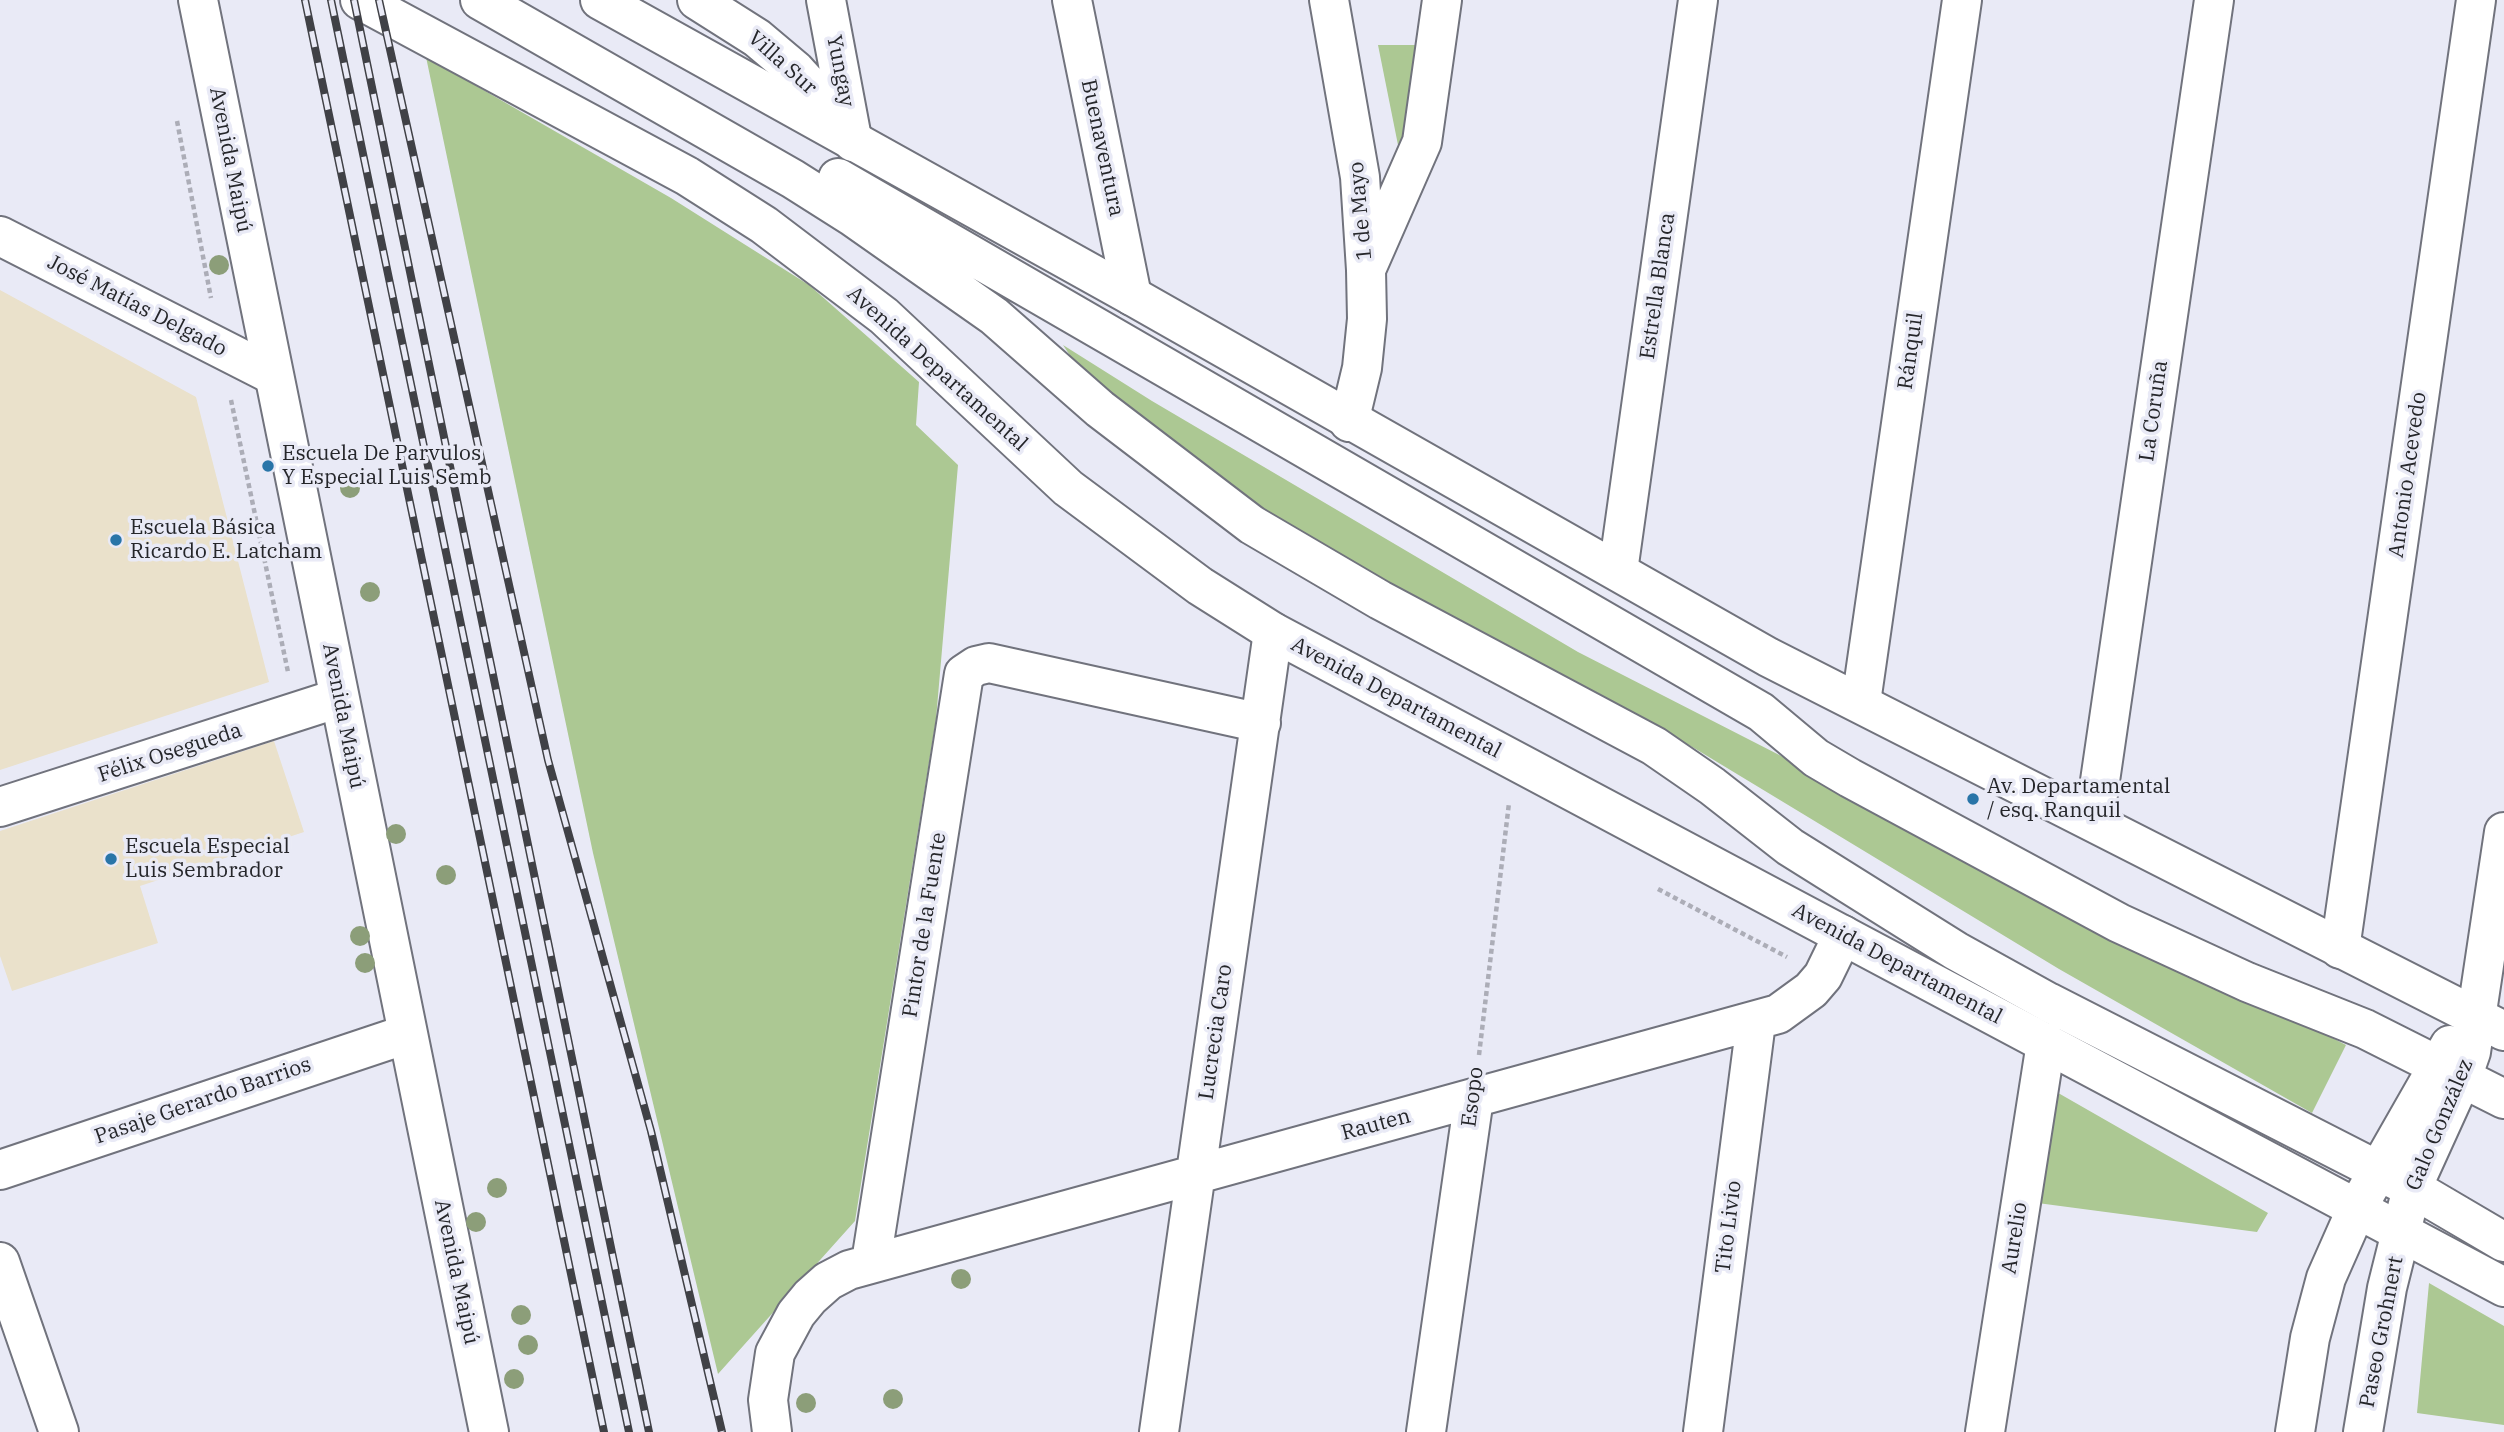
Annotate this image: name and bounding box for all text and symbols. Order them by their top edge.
street label: Villa Sur [742,26,822,100]
street label: Yungay [821,33,859,109]
street label: Buenaventura [1075,77,1129,219]
street label: Avenida Maipú [204,85,256,235]
street label: 1 de Mayo [1344,161,1378,261]
street label: Estrella Blanca [1635,211,1681,361]
street label: José Matías Delgado [43,250,231,362]
street label: Avenida Departamental [842,281,1032,457]
street label: Ránquil [1893,311,1929,391]
street label: La Coruña [2134,359,2174,463]
street label: Antonio Acevedo [2384,391,2432,559]
place label: Escuela De Parvulos Y Especial Luis Semb [282,441,491,491]
marker: Escuela De Parvulos Y Especial Luis Semb [260,458,276,474]
place label: Escuela Básica Ricardo E. Latcham [130,515,322,565]
marker: Escuela Básica Ricardo E. Latcham [108,532,124,548]
street label: Avenida Departamental [1287,632,1505,764]
street label: Avenida Maipú [317,641,369,791]
street label: Félix Osegueda [95,718,245,788]
place label: Av. Departamental / esq. Ranquil [1987,774,2170,824]
marker: Av. Departamental / esq. Ranquil [1965,791,1981,807]
street label: Pintor de la Fuente [898,831,952,1019]
place label: Escuela Especial Luis Sembrador [125,834,290,884]
marker: Escuela Especial Luis Sembrador [103,851,119,867]
street label: Avenida Departamental [1788,898,2006,1030]
street label: Lucrecia Caro [1194,963,1238,1101]
street label: Pasaje Gerardo Barrios [91,1052,315,1150]
street label: Galo González [2401,1055,2479,1195]
street label: Esopo [1457,1065,1489,1129]
street label: Rauten [1339,1104,1413,1146]
street label: Tito Livio [1711,1179,1747,1275]
street label: Avenida Maipú [428,1197,484,1347]
street label: Aurelio [1997,1200,2033,1276]
street label: Paseo Grohnert [2355,1254,2409,1410]

